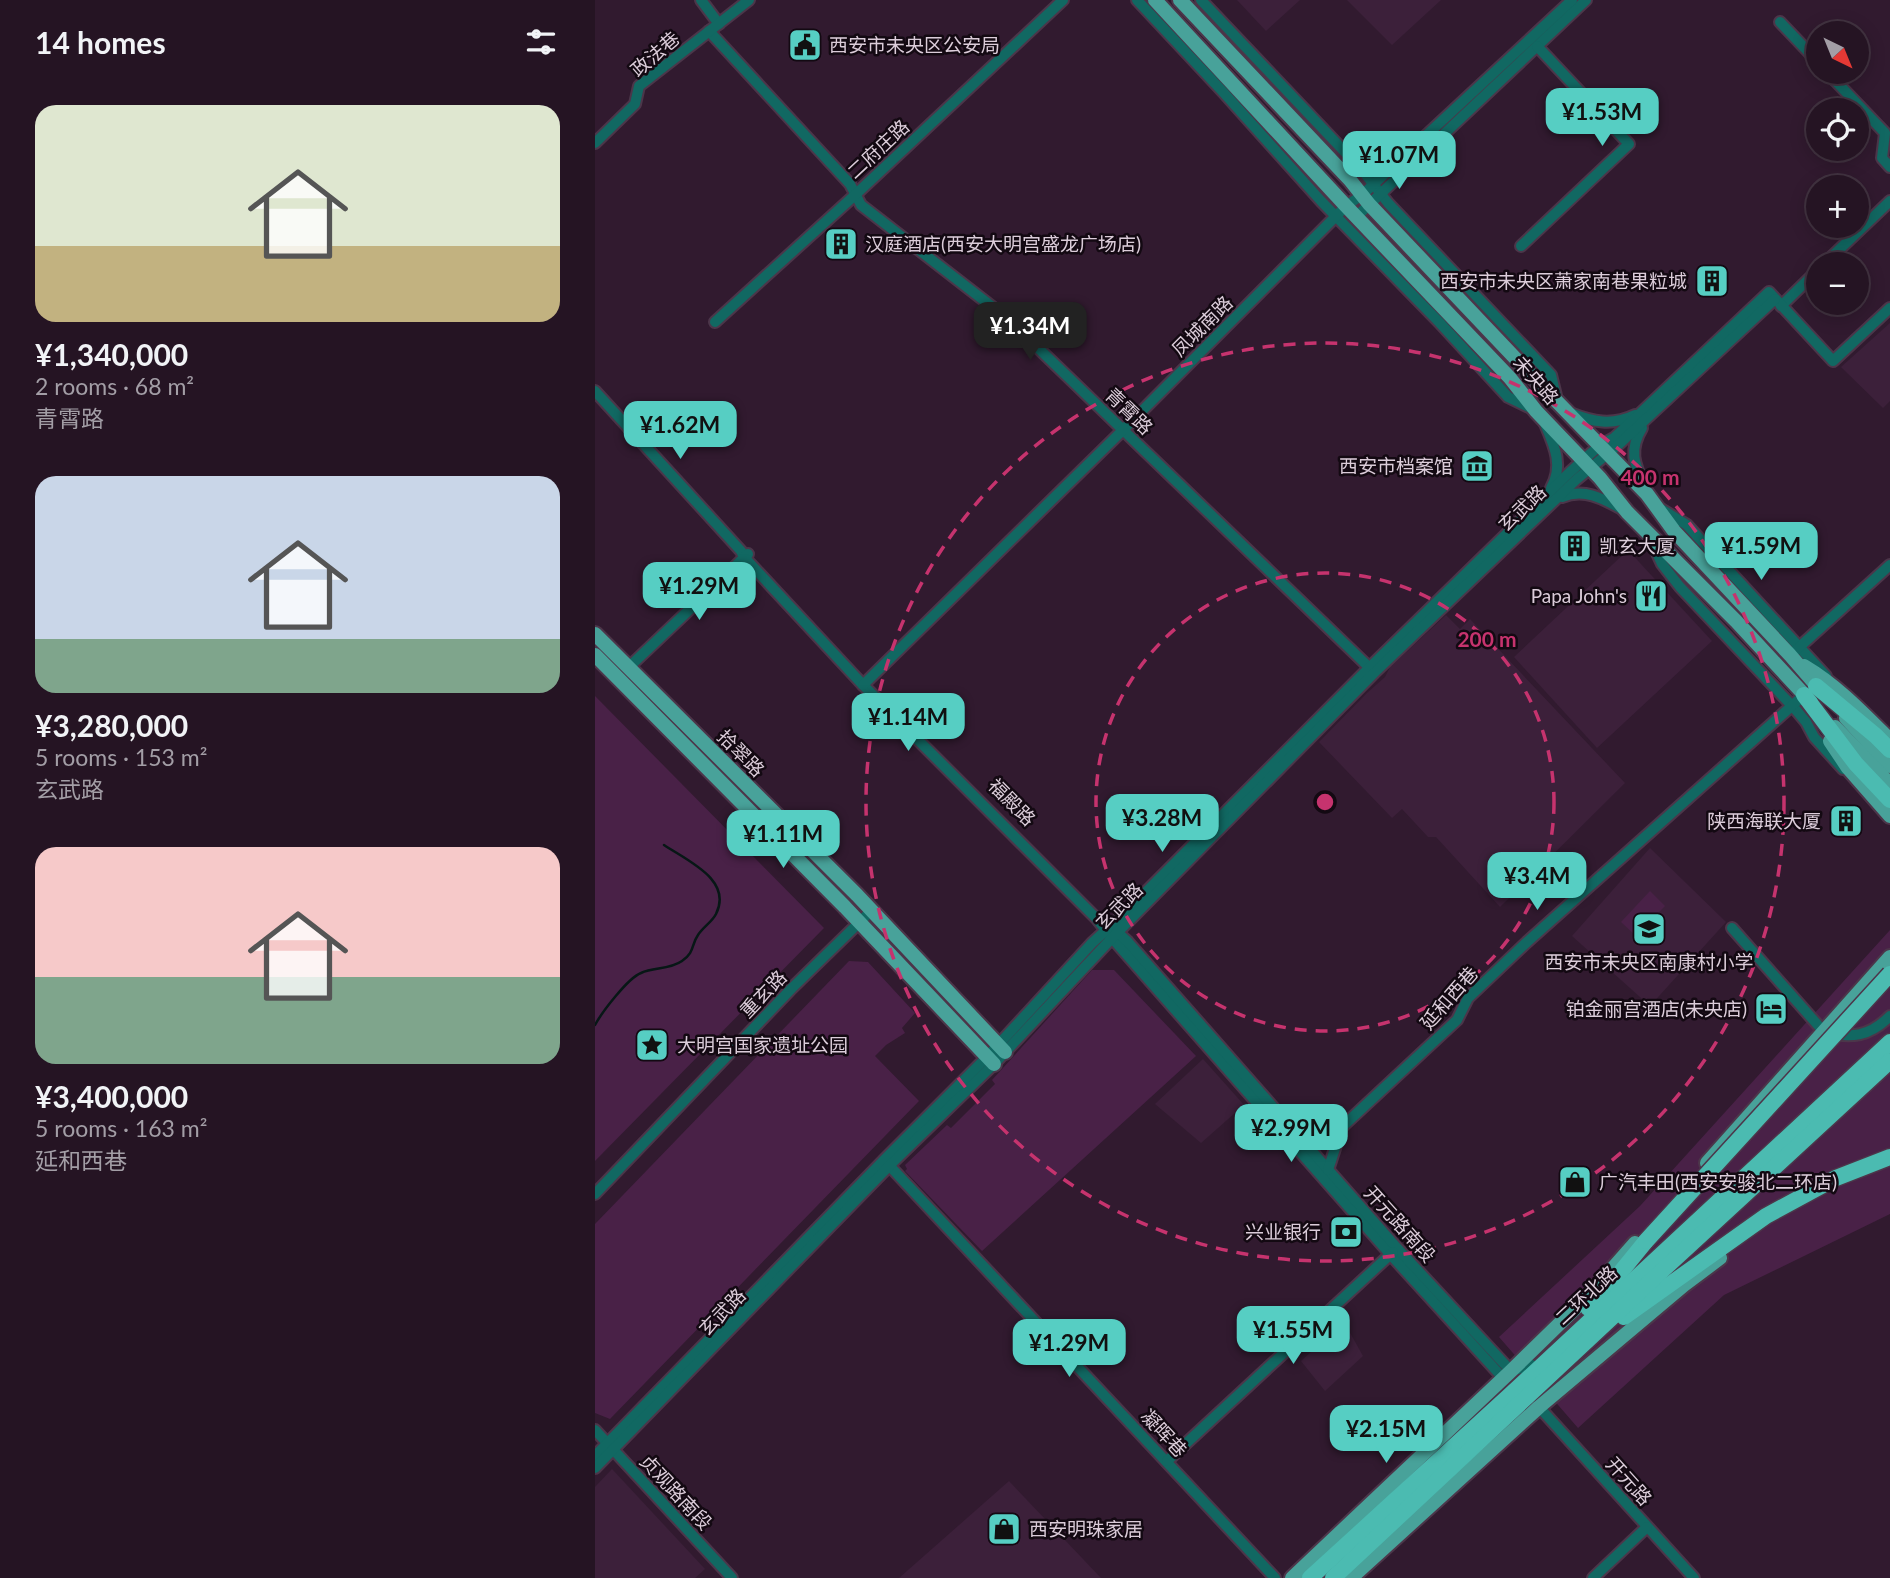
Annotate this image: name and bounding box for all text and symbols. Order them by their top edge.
north arrow [1806,21,1869,84]
map controls [1806,21,1869,315]
icon: filters [522,23,560,61]
text: 14 homes [35,24,166,60]
street label: 政法巷 [626,26,684,81]
public building icon: 西安市未央区公安局 [786,26,824,64]
place label: 西安市未央区公安局 [829,33,1000,56]
pin: ¥1.53M [1545,88,1659,148]
text: ¥1.53M [1562,97,1642,125]
button: locate [1806,98,1869,161]
street label: 二府庄路 [842,114,913,183]
pin: ¥1.07M [1342,132,1456,191]
text: ¥1.07M [1359,140,1439,168]
icon: home [235,151,361,277]
button: + [1806,175,1869,238]
building icon: 汉庭酒店(西安大明宫盛龙广场店) [822,225,860,263]
place label: 汉庭酒店(西安大明宫盛龙广场店) [865,232,1141,255]
button: − [1806,252,1869,315]
building icon: 西安市未央区萧家南巷果粒城 [1693,262,1731,300]
place label: 西安市未央区萧家南巷果粒城 [1440,269,1687,292]
street label: 凤城南路 [1167,291,1237,361]
pin: ¥1.34M [973,302,1087,362]
text: ¥1.34M [990,311,1070,339]
text: ¥1,340,000 [35,336,188,372]
street label: 未央路 [1509,351,1564,409]
text: 2 rooms · 68 m² [35,372,194,400]
street label: 青霄路 [1101,383,1158,439]
pin: ¥1.62M [623,402,737,461]
text: 青霄路 [35,404,104,432]
text: ¥1.62M [640,410,720,438]
museum icon: 西安市档案馆 [1458,447,1496,485]
place label: 西安市档案馆 [1339,454,1453,477]
text: 400 m [1620,464,1680,489]
street label: 玄武路 [1493,480,1550,536]
icon: home [235,522,361,648]
pin: ¥1.59M [1704,522,1818,582]
building icon: 凯玄大厦 [1556,527,1594,565]
text: ¥1.59M [1721,531,1801,559]
place label: 凯玄大厦 [1599,534,1675,557]
pin: ¥1.29M [642,562,756,622]
text: ¥1.29M [659,571,739,599]
restaurant icon: Papa John's [1632,577,1670,615]
place label: Papa John's [1531,584,1627,607]
text: 200 m [1457,626,1517,651]
pin: ¥1.14M [851,694,965,753]
text: ¥1.14M [868,702,948,730]
text: ¥3,280,000 [35,707,188,743]
street label: 拾翠路 [713,724,770,781]
text: 5 rooms · 153 m² [35,743,207,771]
street label: 福殿路 [984,773,1041,830]
text: 玄武路 [35,775,104,803]
centre of rings [1313,790,1337,814]
pin: ¥3.28M [1105,794,1219,854]
building icon: 陕西海联大厦 [1827,802,1865,840]
text: ¥3.28M [1122,803,1202,831]
place label: 陕西海联大厦 [1707,809,1821,832]
pin: ¥1.11M [726,810,840,870]
text: ¥1.11M [743,819,823,847]
pin: ¥3.4M [1488,852,1586,912]
text: ¥3.4M [1503,861,1571,889]
street label: 玄武路 [1090,877,1147,934]
icon: home [235,893,361,1019]
school or university icon: 西安市未央区南康村小学 [1630,910,1668,948]
place label: 西安市未央区南康村小学 [1544,950,1754,973]
street label: 延和西巷 [1415,961,1482,1034]
street label: 重玄路 [735,965,791,1022]
hotel icon: 铂金丽宫酒店(未央店) [1752,990,1790,1028]
place label: 铂金丽宫酒店(未央店) [1566,997,1747,1020]
place icon: 大明宫国家遗址公园 [633,1026,671,1064]
place label: 大明宫国家遗址公园 [677,1033,848,1056]
text: ¥3,400,000 [35,1078,188,1114]
pin: ¥2.99M [1234,1104,1348,1164]
text: ¥2.99M [1251,1113,1331,1141]
text: 5 rooms · 163 m² [35,1114,207,1142]
text: 延和西巷 [35,1146,127,1174]
shop icon: 广汽丰田(西安安骏北二环店) [1556,1163,1594,1201]
place label: 广汽丰田(西安安骏北二环店) [1599,1170,1837,1193]
street label: 开元路南段 [1360,1181,1441,1267]
bank icon: 兴业银行 [1327,1213,1365,1251]
place label: 兴业银行 [1245,1220,1321,1243]
street label: 二环北路 [1550,1260,1621,1329]
street label: 玄武路 [694,1283,750,1340]
pin: ¥1.55M [1236,1306,1350,1366]
text: ¥1.55M [1253,1315,1333,1343]
pin: ¥1.29M [1012,1320,1126,1379]
text: ¥1.29M [1029,1328,1109,1356]
street label: 凝晖巷 [1137,1404,1192,1461]
pin: ¥2.15M [1329,1406,1443,1465]
text: ¥2.15M [1346,1414,1426,1442]
street label: 贞观路南段 [636,1449,717,1534]
street label: 开元路 [1602,1452,1657,1510]
shop icon: 西安明珠家居 [985,1510,1023,1548]
place label: 西安明珠家居 [1029,1517,1143,1540]

